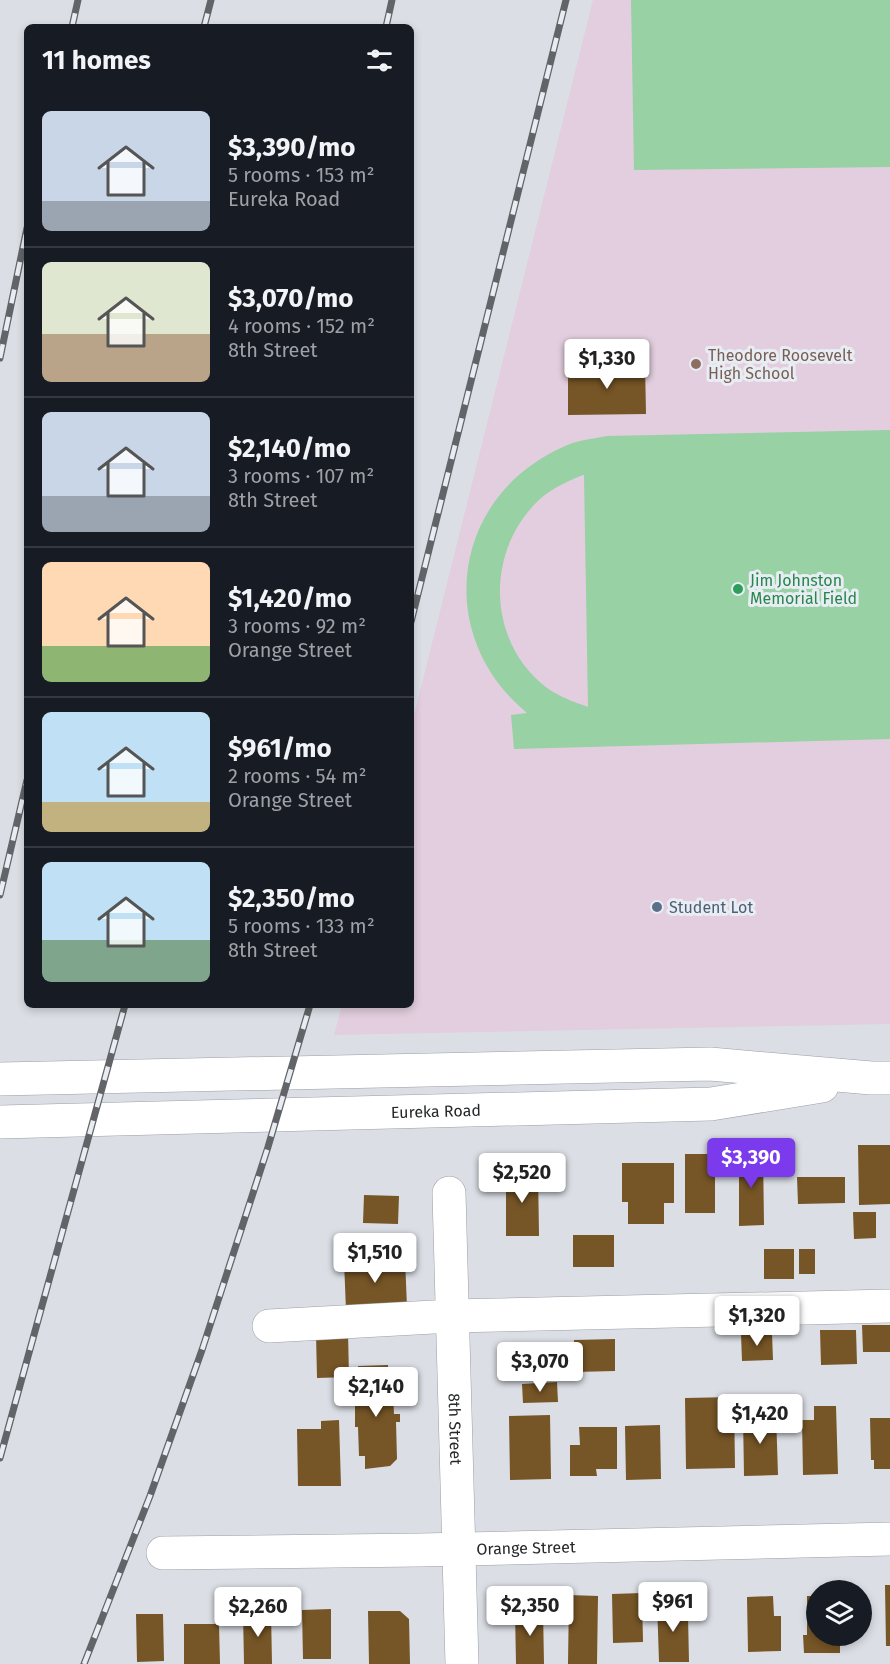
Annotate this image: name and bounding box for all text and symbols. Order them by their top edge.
icon: filters [363,44,396,77]
text: 11 homes [42,45,151,76]
text: $3,390/mo [228,132,355,163]
icon: home [90,135,162,207]
text: 5 rooms · 153 m² [228,163,375,187]
text: Eureka Road [228,187,340,211]
text: $3,070/mo [228,283,353,314]
icon: home [90,286,162,358]
text: 4 rooms · 152 m² [228,314,375,338]
text: 8th Street [228,338,318,362]
pin: $1,330 [558,339,656,390]
text: $1,330 [578,346,636,370]
place label: Theodore Roosevelt High School [708,346,853,383]
marker: Theodore Roosevelt High School [689,357,703,371]
text: $2,140/mo [228,433,351,464]
icon: home [90,436,162,508]
text: 3 rooms · 107 m² [228,464,374,488]
text: 8th Street [228,488,318,512]
place label: Jim Johnston Memorial Field [750,571,857,608]
marker: Jim Johnston Memorial Field [731,582,745,596]
text: $1,420/mo [228,583,352,614]
icon: home [90,586,162,658]
text: 3 rooms · 92 m² [228,614,366,638]
text: Orange Street [228,638,352,662]
text: $961/mo [228,733,332,764]
icon: home [90,736,162,808]
text: 2 rooms · 54 m² [228,764,367,788]
text: Orange Street [228,788,352,812]
text: $2,350/mo [228,883,355,914]
icon: home [90,886,162,958]
place label: Student Lot [669,898,753,917]
marker: Student Lot [650,900,664,914]
text: 5 rooms · 133 m² [228,914,375,938]
text: 8th Street [228,938,318,962]
street label: Eureka Road [391,1100,481,1122]
pin: $3,390 [702,1138,800,1189]
text: $3,390 [721,1145,781,1169]
pin: $2,520 [473,1153,571,1204]
text: $2,520 [493,1160,551,1184]
pin: $1,510 [326,1233,424,1284]
text: $1,510 [347,1240,403,1264]
pin: $1,320 [708,1296,806,1347]
text: $1,320 [729,1303,785,1327]
pin: $3,070 [491,1342,589,1393]
text: $3,070 [511,1349,569,1373]
pin: $2,140 [327,1367,425,1418]
text: $2,140 [348,1374,404,1398]
street label: 8th Street [445,1393,466,1465]
pin: $1,420 [711,1394,809,1445]
text: $1,420 [732,1401,788,1425]
street label: Orange Street [476,1537,576,1558]
map controls [806,1580,872,1646]
button: layers [806,1580,872,1646]
pin: $961 [637,1582,709,1633]
pin: $2,350 [481,1586,579,1637]
pin: $2,260 [209,1587,307,1638]
text: $961 [652,1589,694,1613]
text: $2,350 [500,1593,560,1617]
text: $2,260 [228,1594,288,1618]

